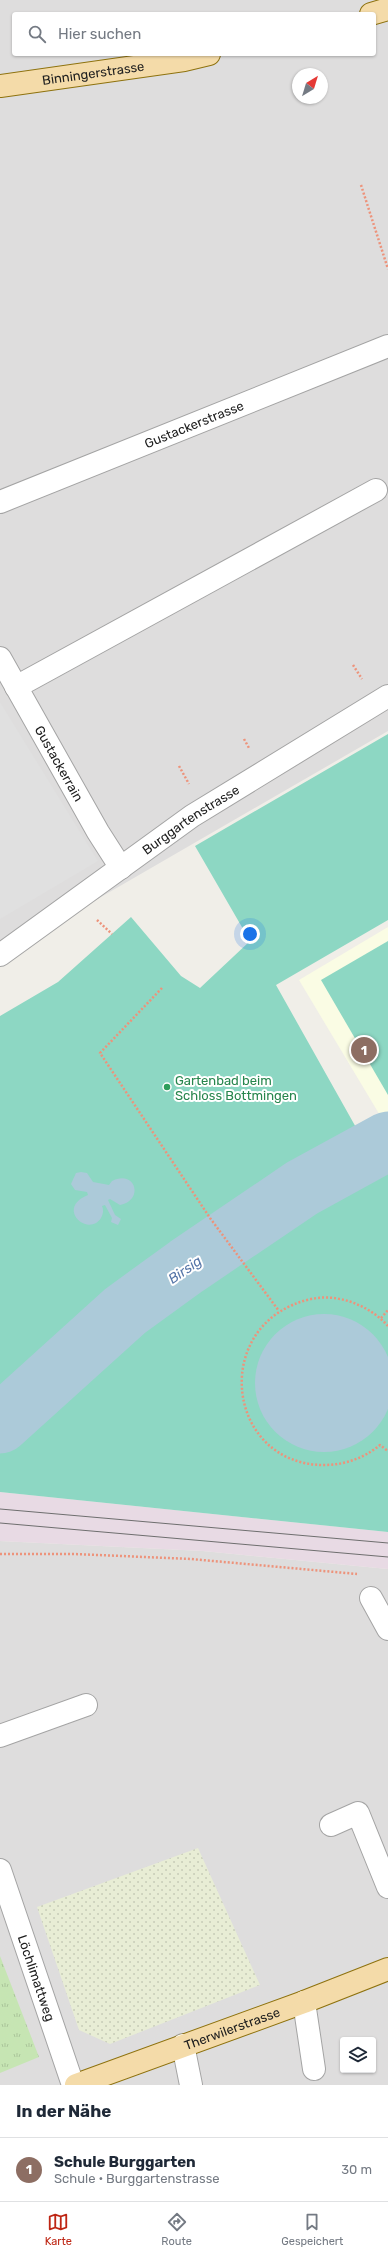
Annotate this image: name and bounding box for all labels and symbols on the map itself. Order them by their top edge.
street label: Binningerstrasse [41,58,145,87]
north arrow [292,68,328,104]
street label: Gustackerstrasse [142,397,246,451]
street label: Gustackerrain [32,723,87,804]
street label: Burggartenstrasse [139,782,242,857]
your location [240,924,260,944]
pin: 1 [351,1035,377,1065]
place label: Gartenbad beim Schloss Bottmingen [175,1073,297,1104]
marker: Gartenbad beim Schloss Bottmingen [162,1082,172,1092]
water label: Birsig [165,1252,205,1288]
street label: Löchlimattweg [15,1933,58,2023]
street label: Therwilerstrasse [182,2004,282,2052]

